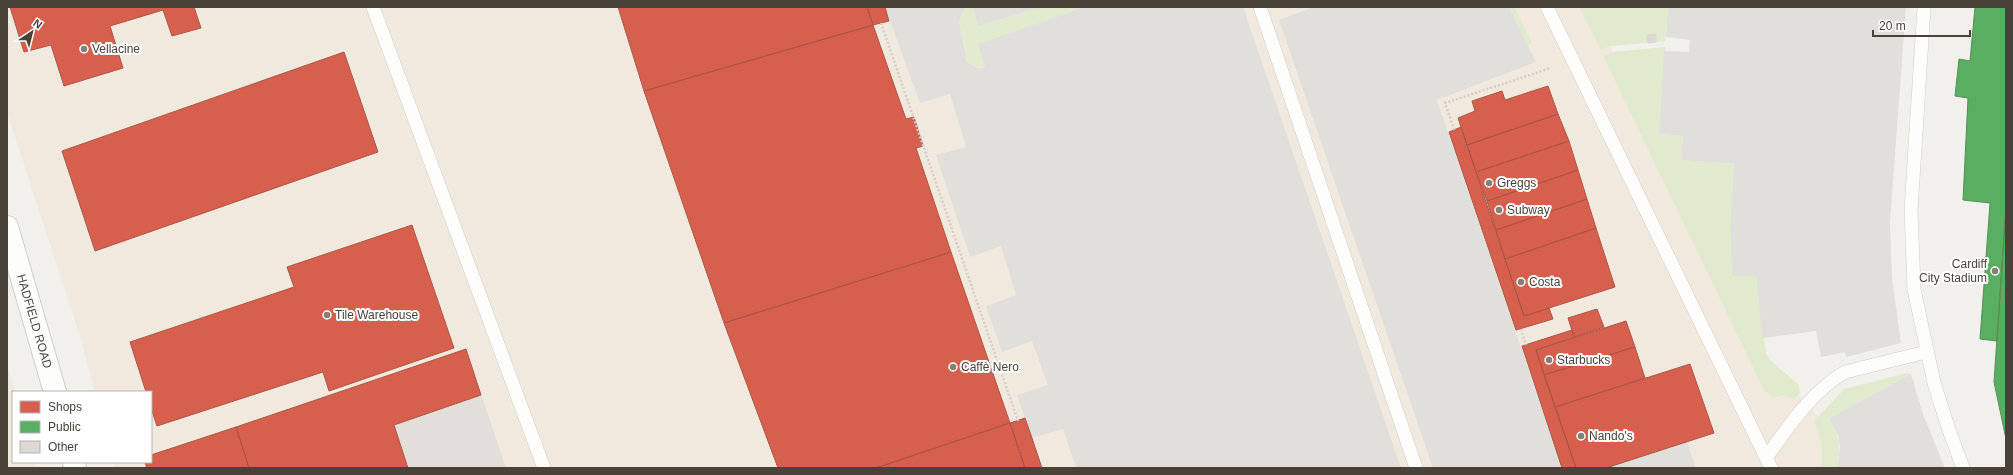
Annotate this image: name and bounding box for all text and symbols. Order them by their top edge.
north arrow [12,12,52,52]
scale bar [1873,12,1970,38]
text: N [31,17,44,31]
text: 20 m [1879,19,1906,33]
place label: Vellacine [92,42,140,56]
marker: Vellacine [79,44,89,54]
place label: Greggs [1497,176,1536,190]
marker: Greggs [1484,178,1494,188]
place label: Subway [1507,203,1550,217]
marker: Subway [1494,205,1504,215]
place label: Cardiff City Stadium [1919,257,1988,285]
marker: Cardiff City Stadium [1990,266,2000,276]
street label: HADFIELD ROAD [14,272,55,370]
place label: Costa [1529,275,1561,289]
marker: Costa [1516,277,1526,287]
place label: Tile Warehouse [335,308,418,322]
marker: Tile Warehouse [322,310,332,320]
place label: Starbucks [1557,353,1610,367]
marker: Starbucks [1544,355,1554,365]
place label: Caffè Nero [961,360,1019,374]
marker: Caffè Nero [948,362,958,372]
legend [12,391,152,463]
text: Shops [48,400,82,414]
text: Public [48,420,81,434]
place label: Nando's [1589,429,1633,443]
marker: Nando's [1576,431,1586,441]
text: Other [48,440,78,454]

